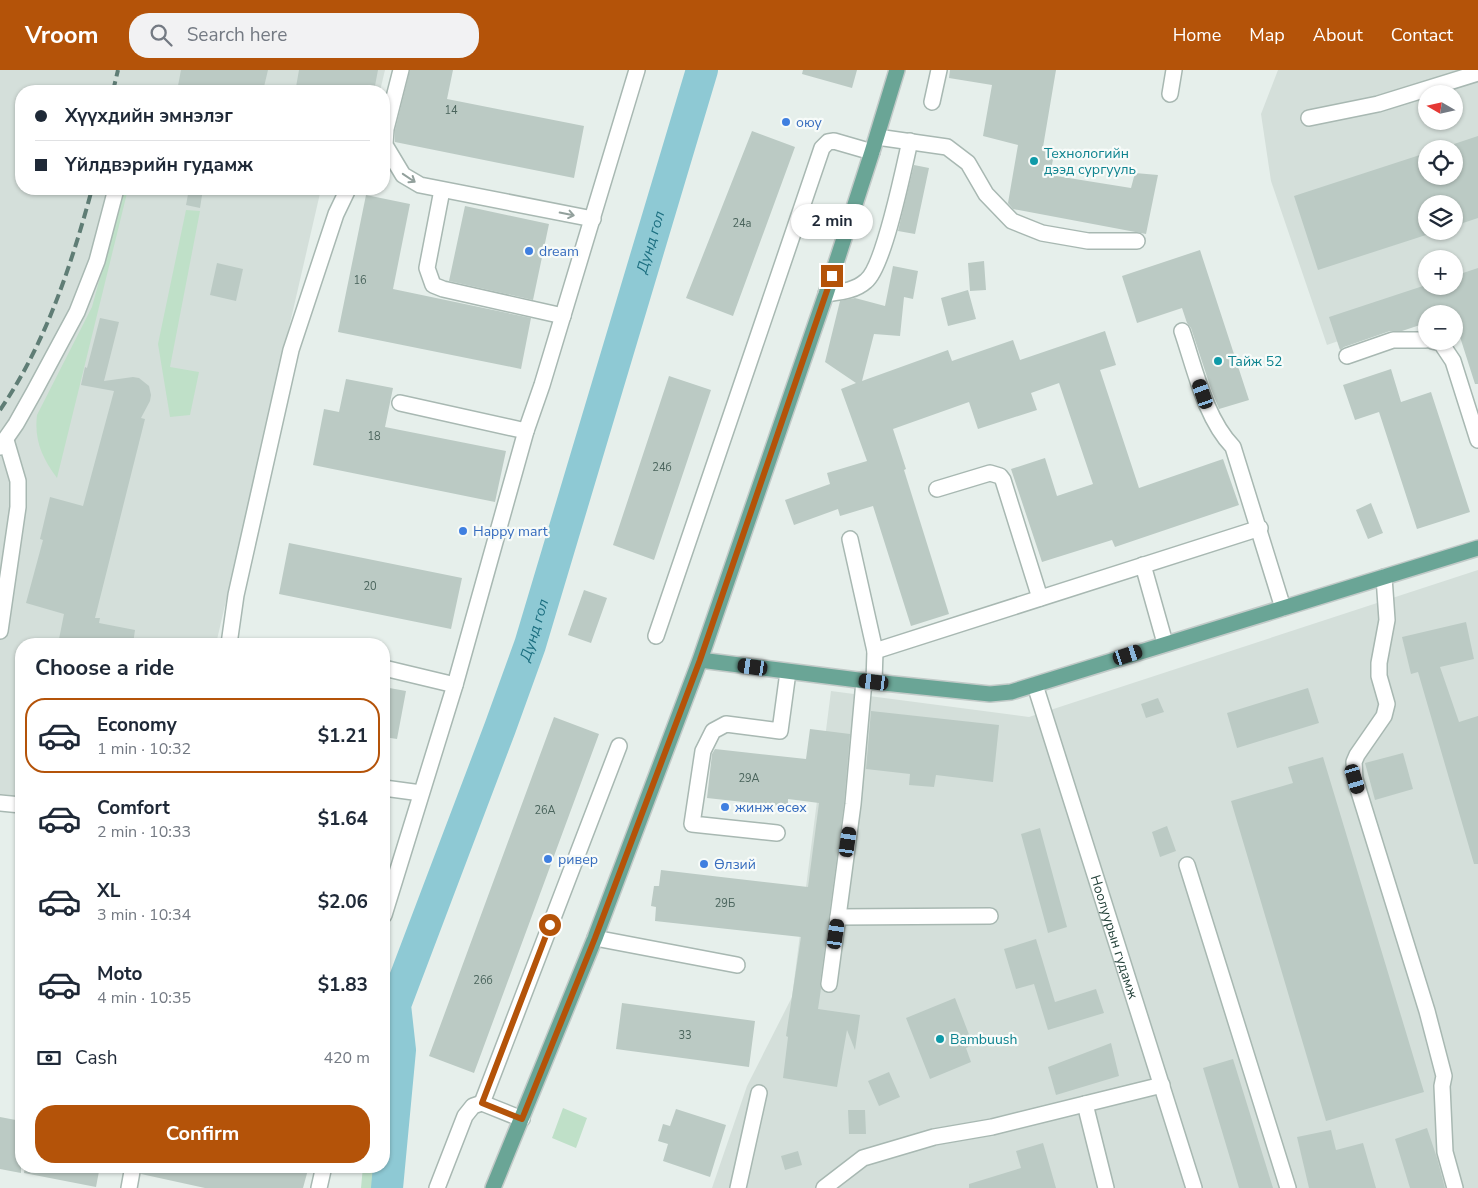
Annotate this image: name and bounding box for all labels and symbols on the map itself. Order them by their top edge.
north arrow [1418,85,1462,130]
house number: 14 [444,103,458,118]
place label: оюу [796,113,823,132]
marker: оюу [780,116,792,128]
place label: Технологийн дээд сургууль [1044,144,1136,179]
marker: Технологийн дээд сургууль [1028,155,1040,167]
one-way arrow [402,173,416,183]
callout: 2 min [791,204,873,238]
water label: Дунд гол [631,208,669,277]
one-way arrow [559,210,575,219]
house number: 24а [732,216,752,231]
place label: dream [539,242,579,261]
marker: dream [523,245,535,257]
route end [821,265,843,287]
house number: 16 [353,273,367,288]
place label: Тайж 52 [1228,352,1282,371]
marker: Тайж 52 [1212,355,1224,367]
car [1191,377,1214,411]
house number: 18 [367,429,381,444]
house number: 24б [652,460,672,475]
place label: Happy mart [473,522,548,541]
marker: Happy mart [457,525,469,537]
house number: 20 [363,579,377,594]
water label: Дунд гол [515,596,553,665]
car [1111,643,1144,667]
car [737,657,768,677]
car [858,673,889,691]
car [1343,762,1366,796]
house number: 29А [738,771,760,786]
place label: жинж өсөх [735,798,807,817]
marker: жинж өсөх [719,801,731,813]
house number: 26А [534,803,556,818]
car [838,826,857,858]
place label: ривер [558,850,598,869]
marker: ривер [542,853,554,865]
place label: Өлзий [714,855,756,874]
marker: Өлзий [698,858,710,870]
street label: Ноолуурын гудамж [1086,872,1143,1001]
house number: 29Б [715,896,735,911]
route start [539,914,561,936]
car [826,918,845,950]
house number: 26б [473,973,493,988]
house number: 33 [678,1028,692,1043]
place label: Bambuush [950,1030,1017,1049]
marker: Bambuush [934,1033,946,1045]

